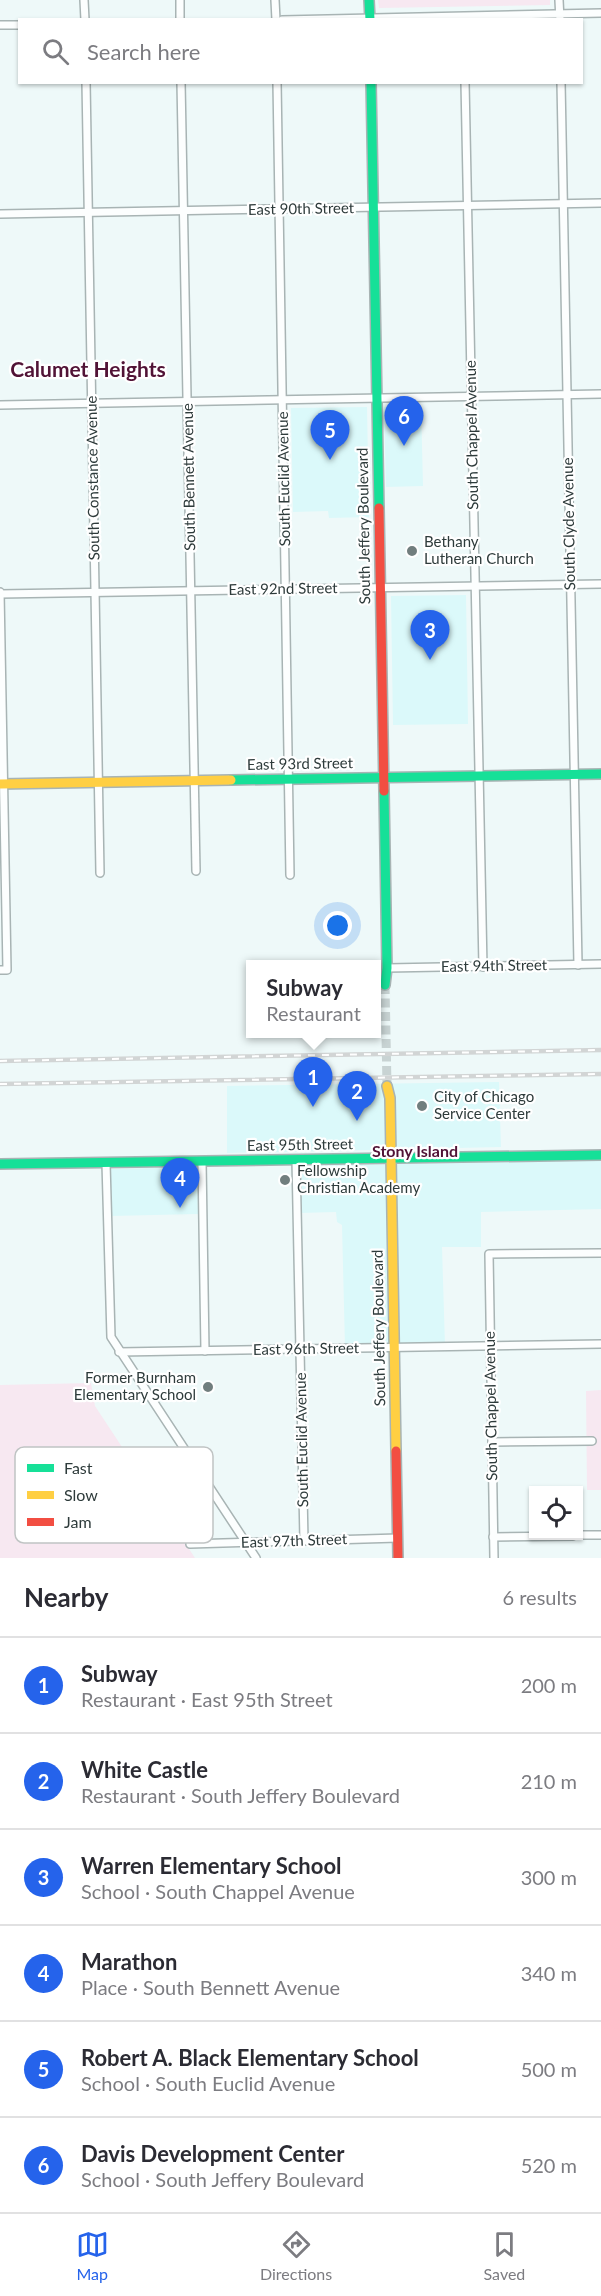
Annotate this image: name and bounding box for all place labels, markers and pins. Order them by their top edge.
pin: 6 [384,396,424,446]
pin: 5 [310,410,350,460]
place label: Bethany Lutheran Church [424,532,534,567]
marker: Bethany Lutheran Church [405,544,419,558]
pin: 3 [410,610,450,660]
pin: 1 [294,1058,332,1107]
pin: 2 [338,1072,376,1121]
place label: City of Chicago Service Center [434,1087,534,1122]
marker: City of Chicago Service Center [415,1099,429,1113]
pin: 4 [160,1158,200,1208]
place label: Fellowship Christian Academy [297,1161,420,1196]
marker: Fellowship Christian Academy [278,1173,292,1187]
place label: Former Burnham Elementary School [74,1368,196,1403]
marker: Former Burnham Elementary School [201,1380,215,1394]

